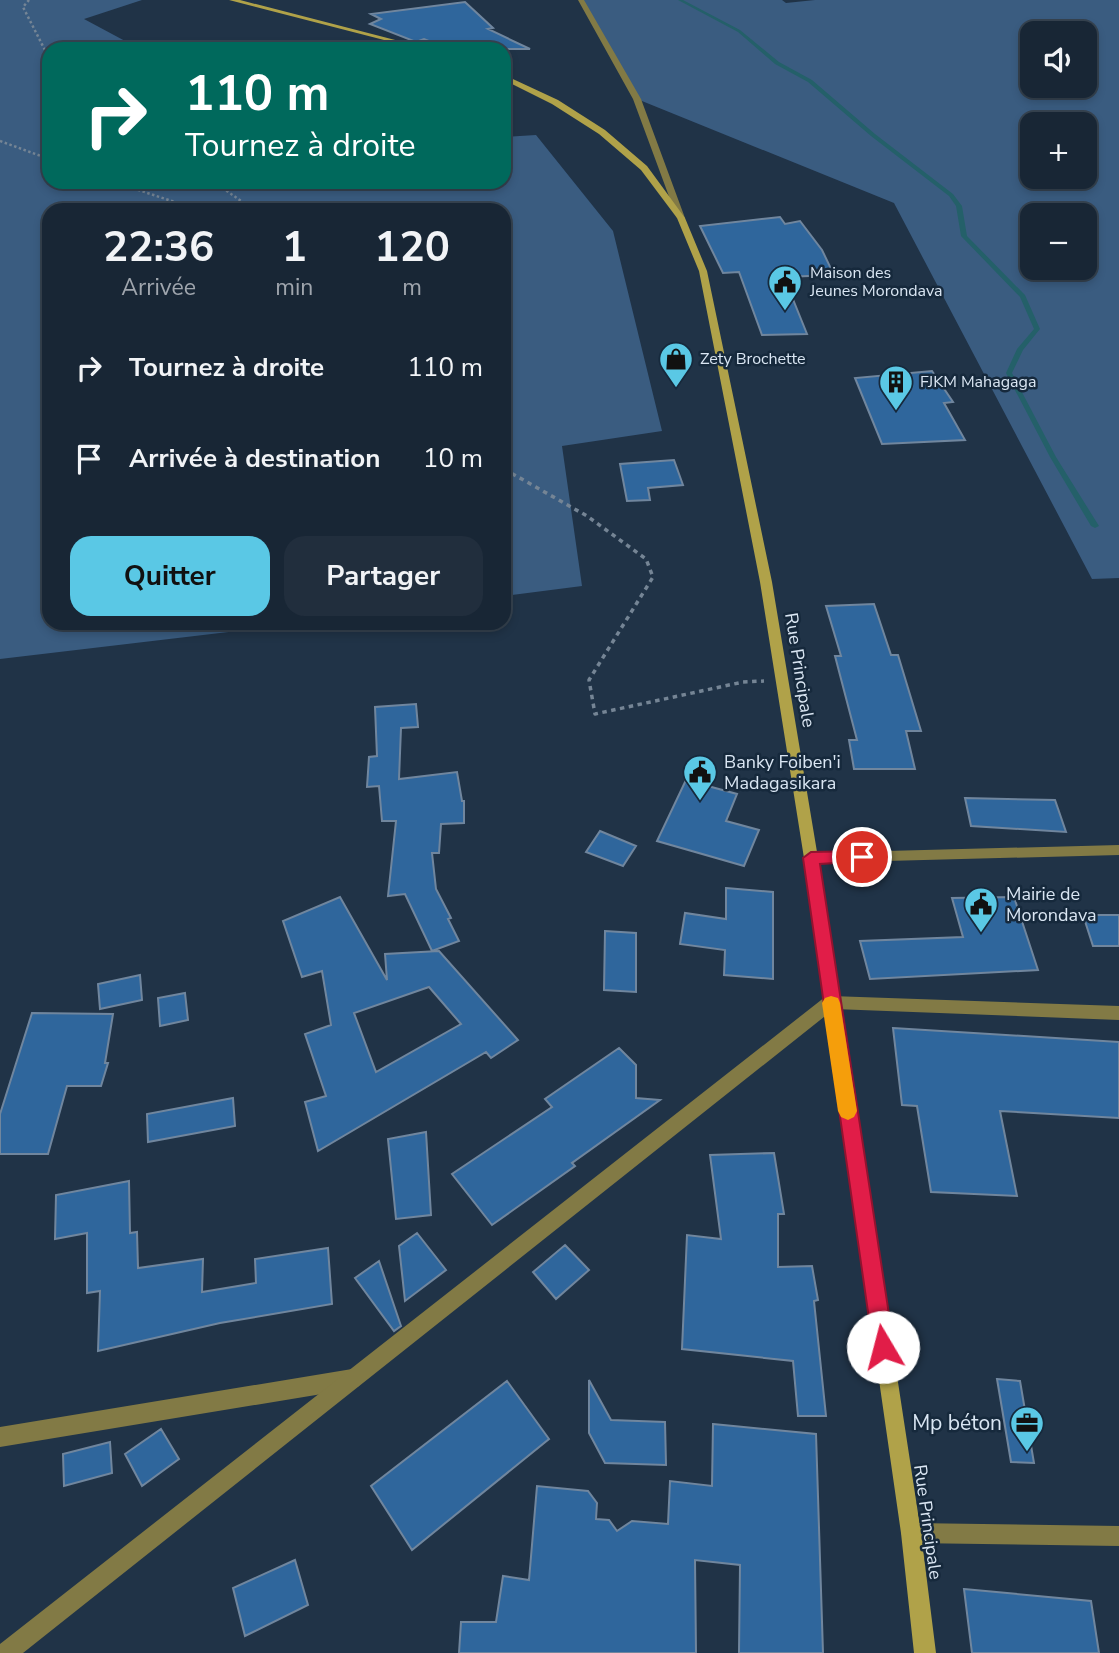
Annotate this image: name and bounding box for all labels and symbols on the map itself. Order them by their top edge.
place label: Maison des Jeunes Morondava [809,262,943,302]
public building icon: Maison des Jeunes Morondava [766,263,804,312]
shop icon: Zety Brochette [657,340,695,389]
place label: Zety Brochette [700,348,806,370]
building icon: FJKM Mahagaga [877,363,915,412]
place label: FJKM Mahagaga [920,371,1036,393]
street label: Rue Principale [779,611,821,729]
place label: Banky Foiben'i Madagasikara [724,750,841,795]
public building icon: Banky Foiben'i Madagasikara [681,753,719,802]
pin [832,827,892,887]
place label: Mairie de Morondava [1006,882,1097,927]
public building icon: Mairie de Morondava [962,885,1000,934]
position arrow [846,1310,920,1384]
office icon: Mp béton [1008,1404,1046,1453]
place label: Mp béton [912,1409,1002,1437]
street label: Rue Principale [908,1463,948,1581]

